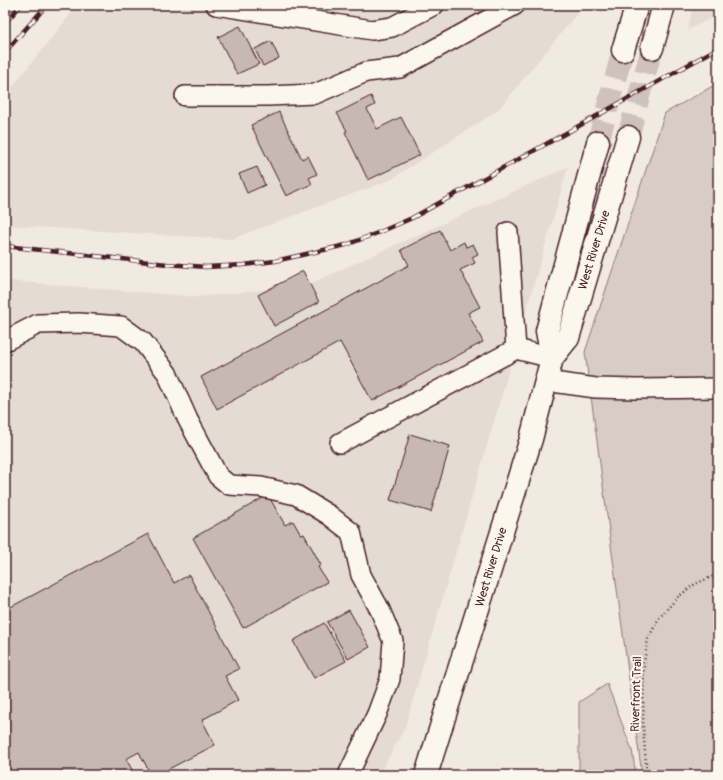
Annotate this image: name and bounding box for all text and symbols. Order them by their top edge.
street label: West River Drive [575,209,614,292]
street label: West River Drive [472,526,511,609]
street label: Riverfront Trail [628,656,645,732]

